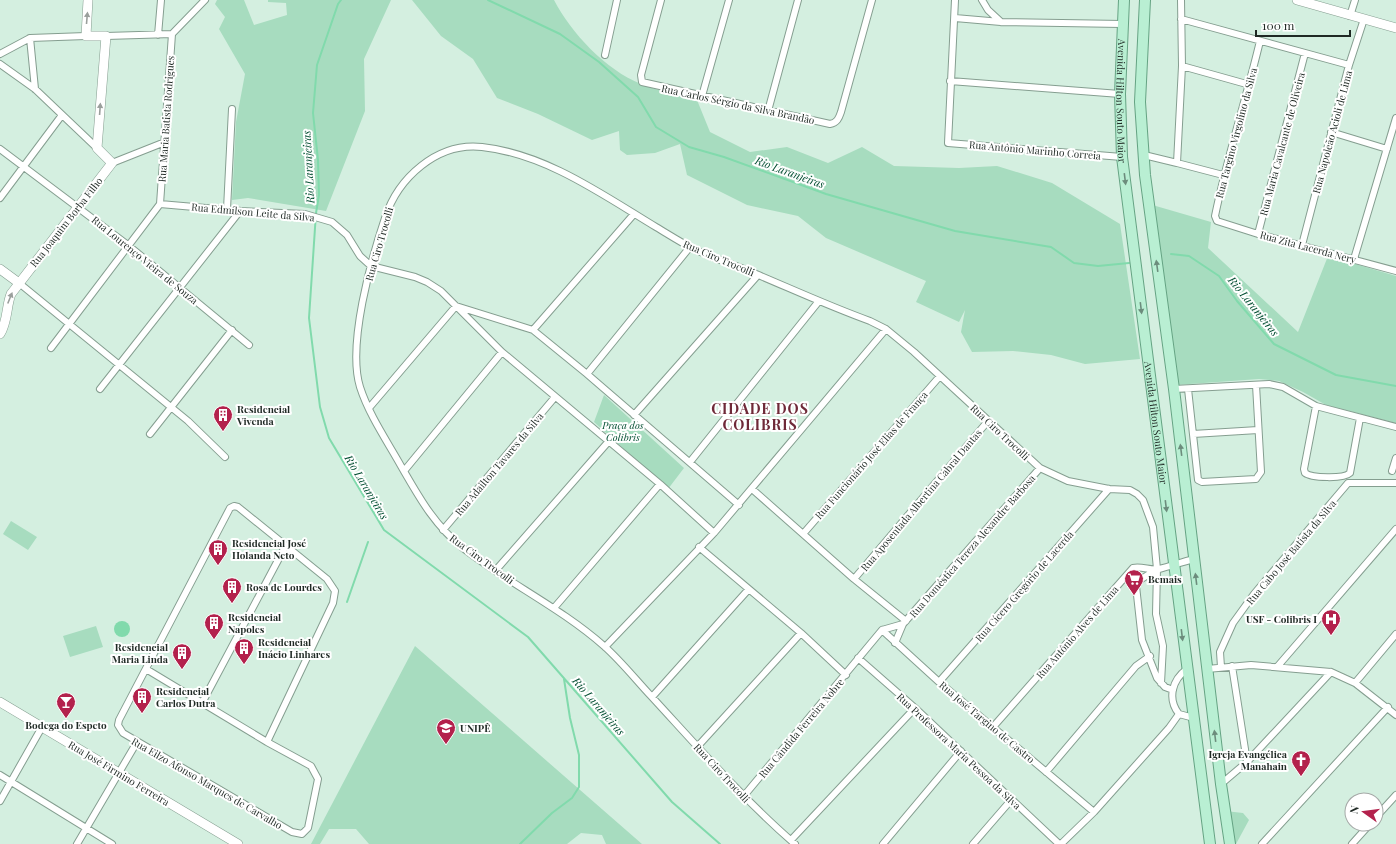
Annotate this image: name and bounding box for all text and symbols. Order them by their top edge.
one-way arrow [84,12,90,24]
scale bar [1256,12,1350,38]
text: 100 m [1262,17,1295,33]
street label: Avenida Hilton Souto Maior [1113,38,1130,164]
street label: Rua Maria Batista Rodrigues [155,55,177,183]
street label: Rua Targino Virgolino da Silva [1212,66,1260,200]
street label: Rua Napoleão Acioli de Lima [1309,69,1355,195]
street label: Rua Maria Cavalcante de Oliveira [1256,71,1308,217]
street label: Rua Carlos Sérgio da Silva Brandão [660,81,816,127]
one-way arrow [97,103,104,115]
water label: Rio Laranjeiras [299,129,317,205]
street label: Rua Antônio Marinho Correia [968,137,1102,163]
water label: Rio Laranjeiras [752,152,828,192]
one-way arrow [1121,173,1128,185]
street label: Rua Joaquim Borba Filho [26,174,106,270]
street label: Rua Edmílson Leite da Silva [191,200,315,224]
street label: Rua Ciro Trocolli [362,205,396,283]
street label: Rua Lourenço Vieira de Souza [89,213,201,307]
street label: Rua Zita Lacerda Nery [1258,227,1358,267]
street label: Rua Ciro Trocolli [681,237,757,279]
one-way arrow [1154,260,1160,272]
water label: Rio Laranjeiras [1225,272,1283,340]
one-way arrow [8,291,14,303]
one-way arrow [1138,302,1144,314]
street label: Avenida Hilton Souto Maior [1141,359,1171,486]
street label: Rua Funcionário José Elias de França [811,388,931,522]
district label: CIDADE DOS COLIBRIS [711,399,809,434]
street label: Rua Ciro Trocolli [967,401,1033,463]
place label: Residencial Vivenda [236,402,290,428]
building icon: Residencial Vivenda [212,404,234,432]
street label: Rua Adailton Tavares da Silva [452,409,546,519]
park label: Praça dos Colibris [601,418,644,444]
street label: Rua Aposentada Albertina Cabral Dantas [857,426,985,574]
one-way arrow [1178,444,1184,456]
water label: Rio Laranjeiras [341,451,393,523]
street label: Rua Doméstica Tereza Alexandre Barbosa [906,472,1038,620]
street label: Rua Cabo José Batista da Silva [1243,497,1339,607]
one-way arrow [1163,500,1169,512]
street label: Rua Cícero Gregório de Lacerda [972,527,1076,645]
street label: Rua Ciro Trocolli [447,531,517,587]
place label: Residencial José Holanda Neto [232,536,306,562]
building icon: Residencial José Holanda Neto [207,538,229,566]
supermarket icon: Bemais [1123,568,1145,596]
place label: Bemais [1148,572,1182,586]
one-way arrow [1193,573,1200,585]
building icon: Rosa de Lourdes [221,576,243,604]
place label: Rosa de Lourdes [246,580,322,594]
street label: Rua Antônio Alves de Lima [1033,582,1121,682]
hospital icon: USF - Colibris I [1320,608,1342,636]
place label: Residencial Napoles [228,610,281,636]
building icon: Residencial Napoles [203,612,225,640]
place label: USF - Colibris I [1246,612,1317,626]
one-way arrow [1179,629,1185,641]
place label: Residencial Inácio Linhares [258,635,330,661]
building icon: Residencial Inácio Linhares [233,637,255,665]
place label: Residencial Maria Linda [112,640,169,666]
building icon: Residencial Maria Linda [171,642,193,670]
water label: Rio Laranjeiras [569,673,629,739]
street label: Rua Cândida Ferreira Nobre [755,675,847,781]
street label: Rua José Targino de Castro [936,678,1038,766]
place label: Residencial Carlos Dutra [156,684,216,710]
building icon: Residencial Carlos Dutra [131,686,153,714]
street label: Rua Professora Maria Pessoa da Silva [894,690,1024,812]
bar icon: Bodega do Espeto [55,691,77,719]
school or university icon: UNIPÊ [435,717,457,745]
place label: Bodega do Espeto [25,718,107,732]
place label: UNIPÊ [460,721,491,735]
one-way arrow [1212,730,1218,742]
street label: Rua Eilzo Afonso Marques de Carvalho [129,734,286,832]
street label: Rua José Firmino Ferreira [66,737,172,809]
street label: Rua Ciro Trocolli [691,740,753,806]
place label: Igreja Evangélica Manahain [1208,747,1288,773]
church icon: Igreja Evangélica Manahain [1290,749,1312,777]
north arrow [1344,792,1384,832]
text: N [1346,804,1362,815]

